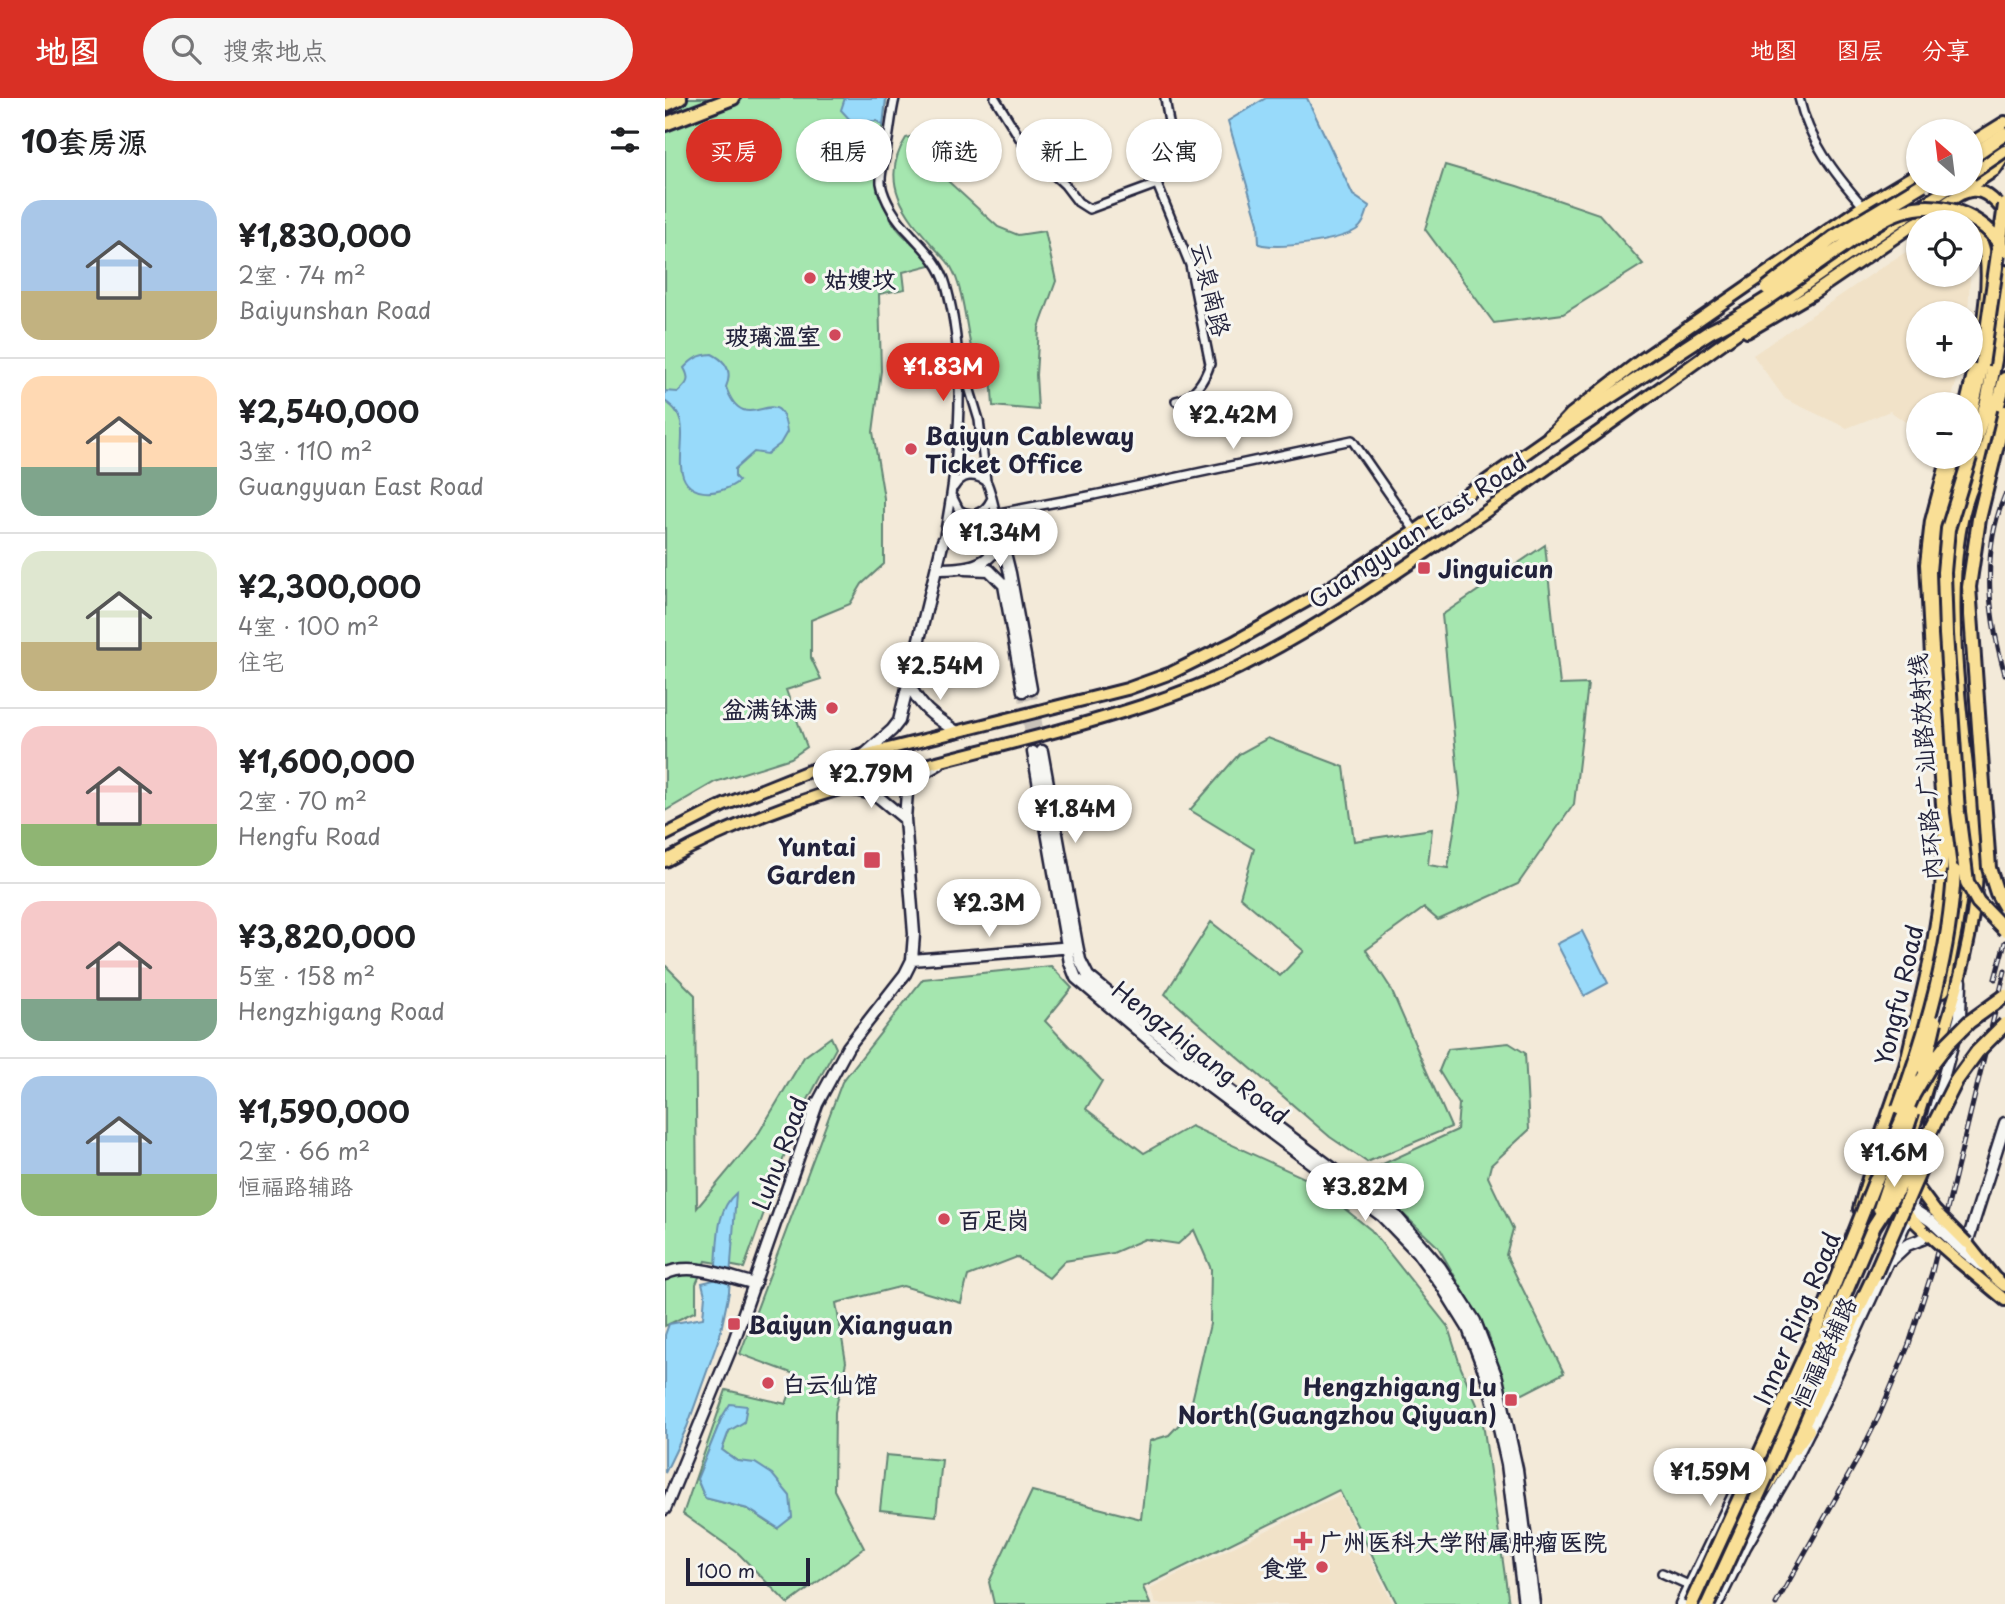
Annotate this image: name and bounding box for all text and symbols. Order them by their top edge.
search box [143,18,633,81]
text: 地图 [35,24,101,74]
icon: search [167,30,205,68]
text: 搜索地点 [223,30,327,69]
text: 地图 [1750,31,1798,67]
text: 图层 [1836,31,1884,67]
text: 分享 [1922,31,1970,67]
text: 10套房源 [21,118,148,163]
chip: 买房 [686,119,782,182]
chip: 租房 [796,119,892,182]
chip: 筛选 [906,119,1002,182]
chip: 新上 [1016,119,1112,182]
chip: 公寓 [1126,119,1222,182]
north arrow [1906,119,1983,196]
map controls [1906,119,1983,469]
icon: filters [606,121,644,159]
button: locate [1906,210,1983,287]
text: ¥1,830,000 [238,212,411,257]
icon: home [77,228,161,312]
street label: 云泉南路 [1183,238,1241,340]
text: 2室 · 74 m² [238,257,366,292]
place label: 姑嫂坟 [824,260,896,296]
marker: 姑嫂坟 [802,270,818,286]
text: Baiyunshan Road [238,292,432,327]
button: + [1906,301,1983,378]
place label: 玻璃温室 [725,317,821,353]
marker: 玻璃温室 [827,327,843,343]
pin: ¥1.83M [886,344,1000,403]
text: ¥1.83M [902,348,984,383]
text: ¥2,540,000 [238,388,419,433]
pin: ¥2.42M [1176,392,1290,451]
button: − [1906,392,1983,469]
text: ¥2.42M [1189,396,1277,431]
icon: home [77,404,161,488]
place label: Baiyun Cableway Ticket Office [925,417,1134,481]
text: 3室 · 110 m² [238,433,373,468]
marker: Baiyun Cableway Ticket Office [903,441,919,457]
street label: Guangyuan East Road [1301,443,1533,617]
text: Guangyuan East Road [238,468,484,503]
pin: ¥1.34M [943,510,1057,569]
text: ¥1.34M [959,514,1041,549]
place label: Jinguicun [1438,550,1553,586]
marker: Jinguicun [1416,560,1432,576]
text: ¥2,300,000 [238,563,421,608]
icon: home [77,579,161,663]
text: 4室 · 100 m² [238,608,379,643]
pin: ¥2.54M [883,642,997,702]
text: 住宅 [238,643,284,678]
text: ¥2.54M [896,647,984,682]
street label: 内环路-广汕路放射线 [1898,652,1950,882]
place label: 盆满钵满 [722,690,818,726]
marker: 盆满钵满 [824,700,840,716]
text: ¥1,600,000 [238,738,415,783]
pin: ¥2.79M [814,750,928,810]
icon: home [77,754,161,838]
text: ¥2.79M [829,755,913,790]
text: 2室 · 70 m² [238,783,367,818]
pin: ¥1.84M [1018,786,1132,845]
text: ¥1.84M [1034,790,1116,825]
text: Hengfu Road [238,818,381,853]
place label: Yuntai Garden [766,828,856,892]
marker: Yuntai Garden [862,850,882,870]
pin: ¥2.3M [940,880,1038,939]
text: ¥2.3M [953,884,1025,919]
text: ¥3,820,000 [238,913,416,958]
street label: Yongfu Road [1864,921,1932,1069]
icon: home [77,929,161,1013]
text: 5室 · 158 m² [238,958,375,993]
street label: Hengzhigang Road [1105,971,1297,1133]
text: Hengzhigang Road [238,993,445,1028]
text: ¥1,590,000 [238,1088,410,1133]
street label: Luhu Road [742,1091,816,1215]
icon: home [77,1104,161,1188]
pin: ¥1.6M [1845,1130,1943,1189]
text: 2室 · 66 m² [238,1133,370,1168]
text: ¥1.6M [1860,1134,1928,1169]
pin: ¥3.82M [1308,1164,1422,1223]
text: 恒福路辅路 [238,1168,353,1203]
text: ¥3.82M [1322,1168,1408,1203]
place label: 百足岗 [958,1201,1030,1237]
marker: 百足岗 [936,1211,952,1227]
street label: Inner Ring Road [1743,1226,1849,1410]
street label: 恒福路辅路 [1781,1290,1865,1414]
place label: Baiyun Xianguan [748,1306,953,1342]
marker: Baiyun Xianguan [726,1316,742,1332]
place label: 白云仙馆 [782,1365,878,1401]
place label: Hengzhigang Lu North(Guangzhou Qiyuan) [1178,1368,1497,1432]
marker: 白云仙馆 [760,1375,776,1391]
marker: Hengzhigang Lu North(Guangzhou Qiyuan) [1503,1392,1519,1408]
pin: ¥1.59M [1653,1448,1767,1508]
text: ¥1.59M [1669,1453,1751,1488]
place label: 广州医科大学附属肿瘤医院 [1319,1523,1607,1559]
marker: 广州医科大学附属肿瘤医院 [1293,1531,1313,1551]
place label: 食堂 [1260,1549,1308,1585]
scale bar [686,1555,810,1587]
text: 100 m [697,1556,755,1584]
marker: 食堂 [1314,1559,1330,1575]

